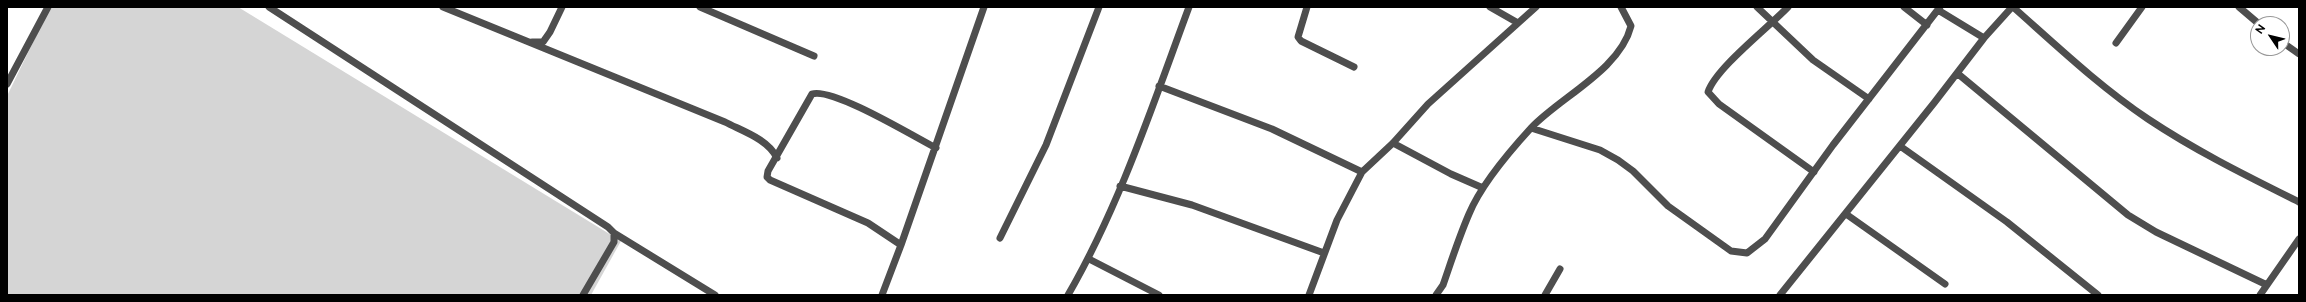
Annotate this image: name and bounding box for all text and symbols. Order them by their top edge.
north arrow [2250,16,2290,56]
text: N [2253,22,2268,37]

